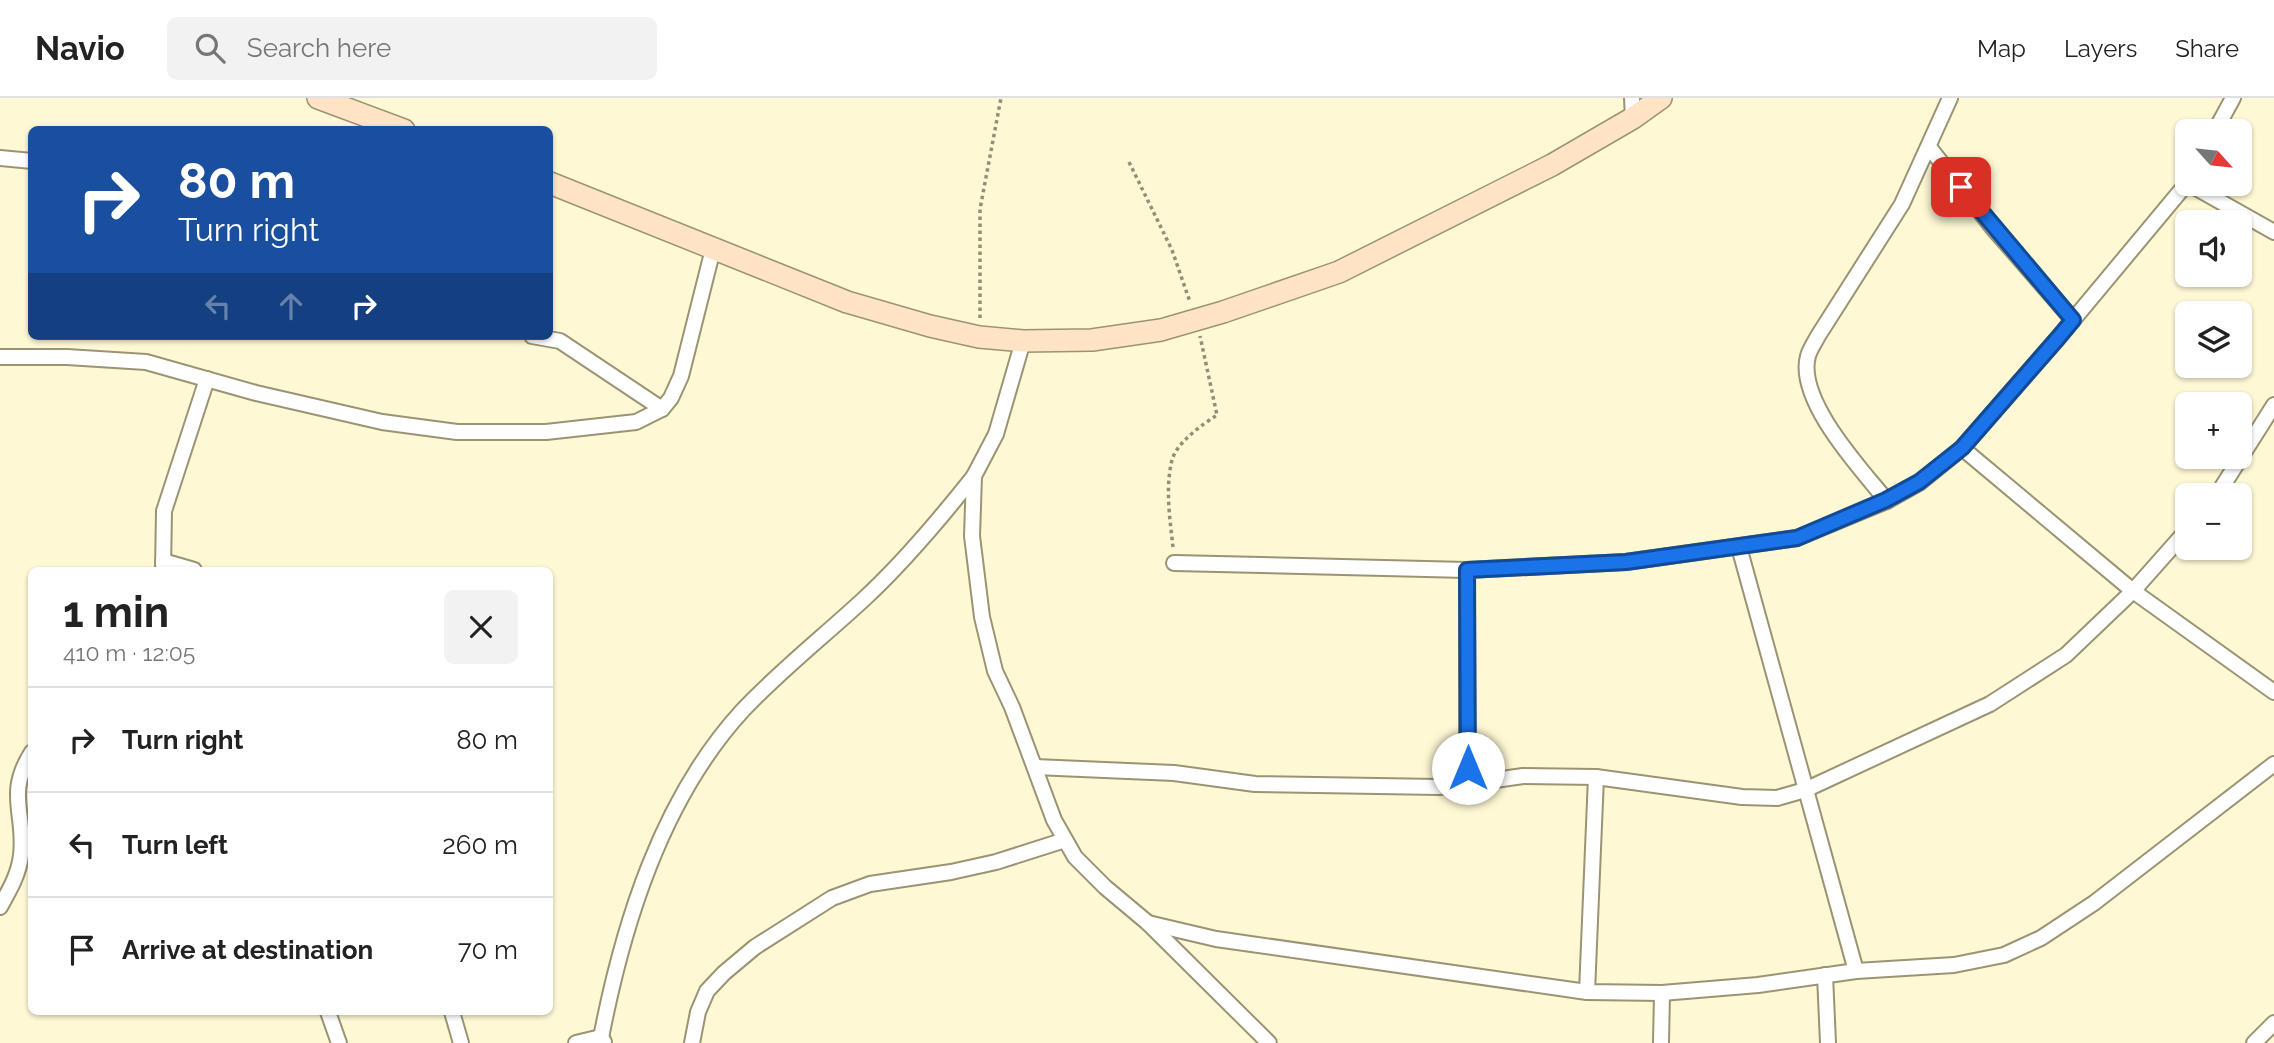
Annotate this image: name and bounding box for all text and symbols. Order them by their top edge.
search box [167,17,657,80]
text: Navio [35,29,125,68]
icon: search [191,29,229,67]
text: Search here [247,33,391,63]
text: Map [1977,34,2026,63]
text: Layers [2064,34,2137,63]
text: Share [2175,34,2239,63]
north arrow [2175,119,2252,196]
map controls [2175,119,2252,560]
text: 80 m [178,152,295,209]
icon: right [63,154,154,245]
pin [1931,157,1991,217]
icon: arrive [1942,168,1980,206]
button: sound [2175,210,2252,287]
text: Turn right [178,211,319,248]
icon: left [199,287,237,325]
icon: ahead [272,287,310,325]
icon: right [345,287,383,325]
button: layers [2175,301,2252,378]
button: + [2175,392,2252,469]
button: − [2175,483,2252,560]
text: 1 min [63,588,169,637]
button: close [444,590,518,664]
text: 410 m · 12:05 [63,639,195,666]
icon: right [63,721,101,759]
text: Turn right [122,725,243,755]
text: 80 m [456,725,518,755]
position arrow [1431,731,1505,805]
icon: left [63,826,101,864]
text: Turn left [122,830,228,860]
text: 260 m [442,830,518,860]
icon: arrive [63,931,101,969]
text: Arrive at destination [122,935,373,965]
text: 70 m [458,935,518,965]

